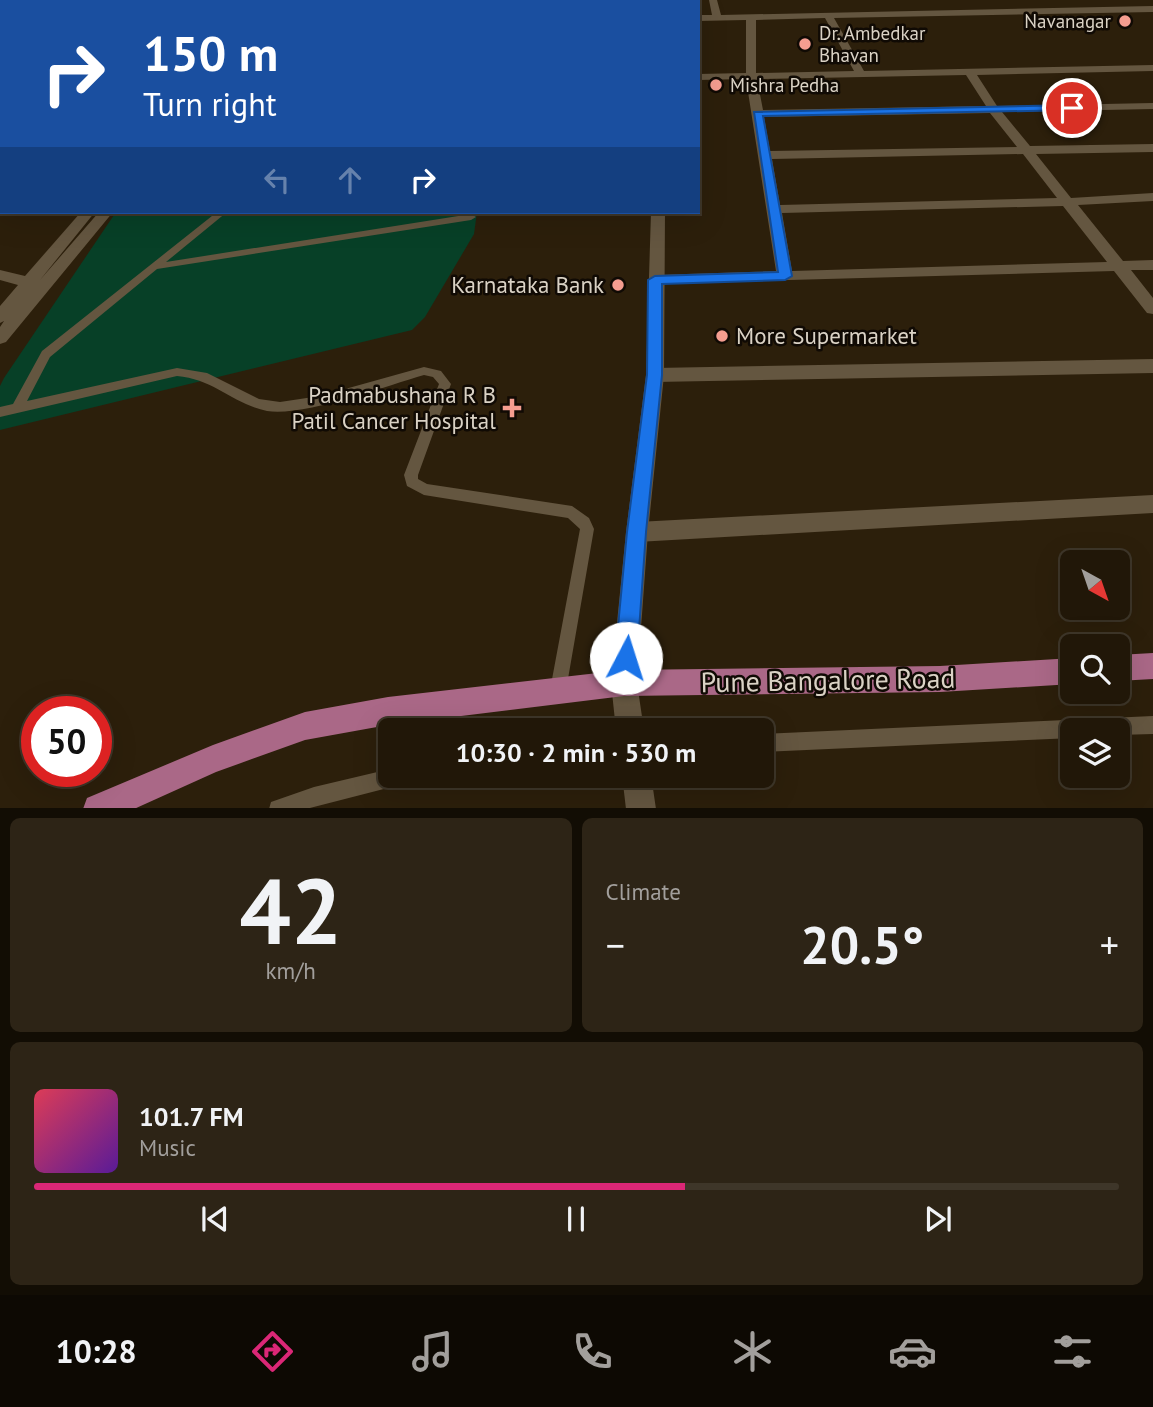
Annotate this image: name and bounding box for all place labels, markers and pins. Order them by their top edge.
place label: Navanagar [1024,9,1112,33]
marker: Navanagar [1117,13,1133,29]
place label: Dr. Ambedkar Bhavan [819,21,926,67]
marker: Dr. Ambedkar Bhavan [797,36,813,52]
place label: Mishra Pedha [730,73,839,97]
marker: Mishra Pedha [708,77,724,93]
pin [1042,78,1102,138]
place label: Karnataka Bank [451,270,604,299]
marker: Karnataka Bank [610,277,626,293]
place label: More Supermarket [736,321,917,350]
marker: More Supermarket [714,328,730,344]
place label: Padmabushana R B Patil Cancer Hospital [292,380,496,435]
marker: Padmabushana R B Patil Cancer Hospital [502,398,522,418]

